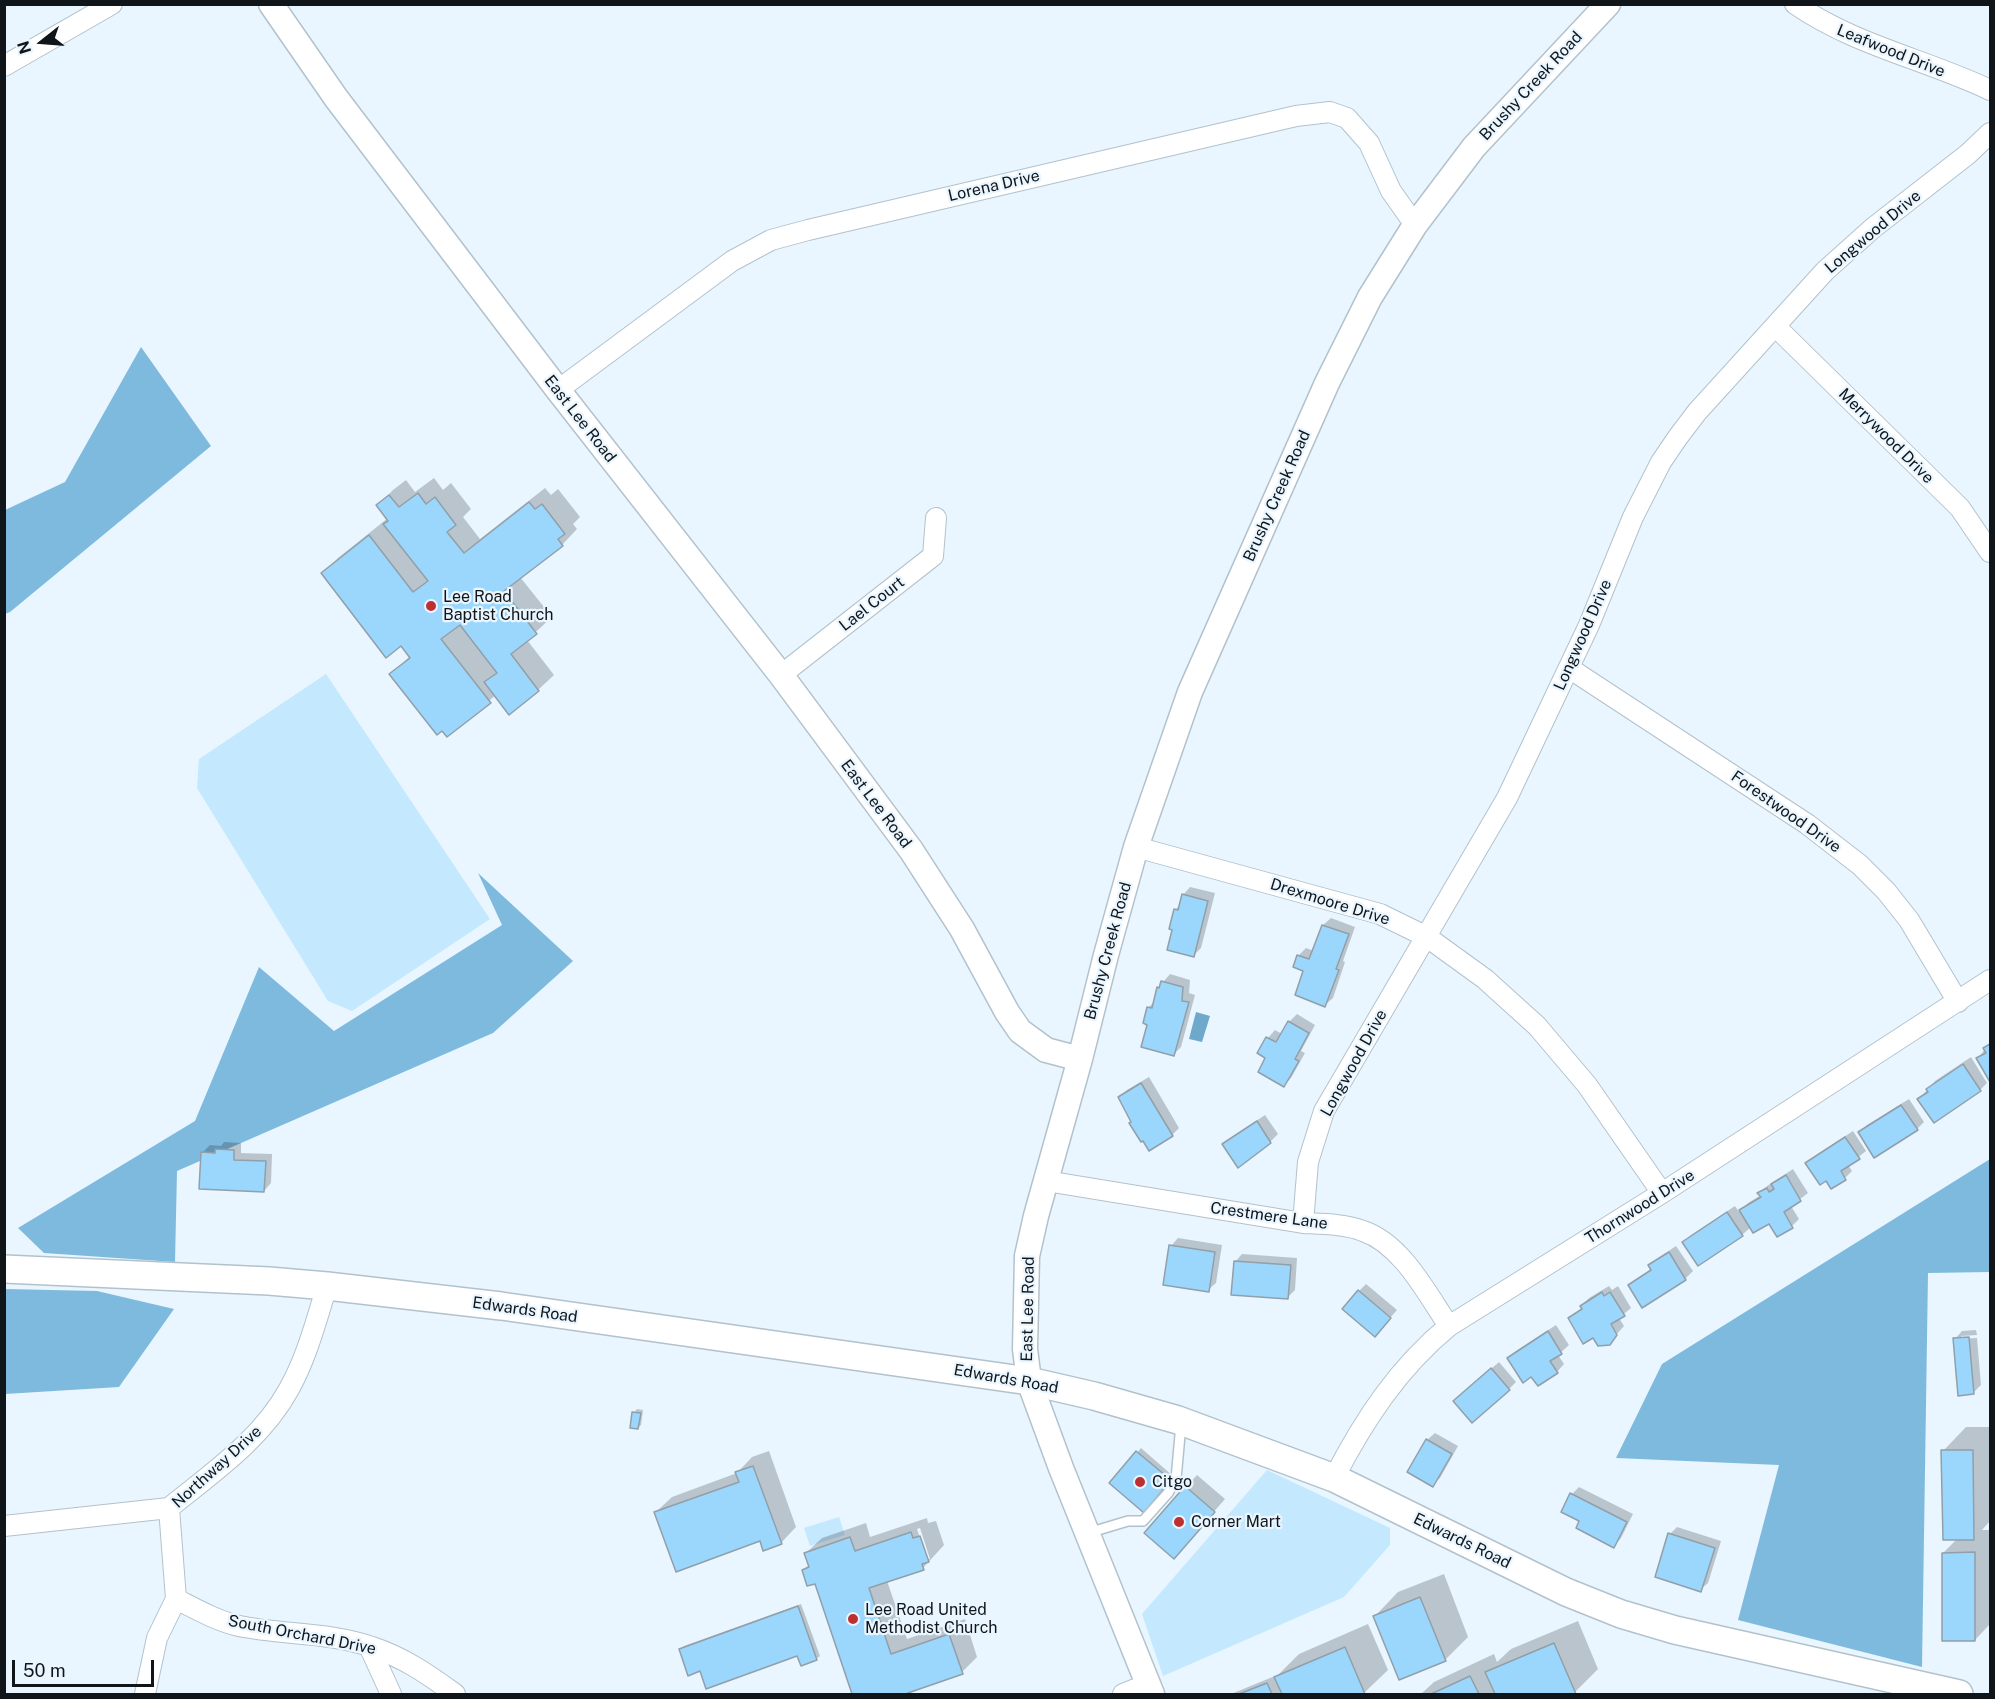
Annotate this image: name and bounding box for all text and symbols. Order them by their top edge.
north arrow [12,12,72,72]
street label: Leafwood Drive [1834,21,1948,81]
street label: Brushy Creek Road [1476,28,1586,144]
text: N [13,39,35,56]
street label: Lorena Drive [946,166,1042,206]
street label: Longwood Drive [1821,186,1925,278]
street label: East Lee Road [540,372,620,466]
street label: Merrywood Drive [1834,384,1938,488]
street label: Brushy Creek Road [1239,427,1315,565]
street label: Lael Court [836,573,908,635]
street label: Longwood Drive [1550,577,1616,693]
place label: Lee Road Baptist Church [443,587,554,625]
marker: Lee Road Baptist Church [424,599,438,613]
street label: East Lee Road [837,756,915,852]
street label: Forestwood Drive [1727,767,1845,857]
street label: Drexmoore Drive [1268,875,1392,929]
street label: Brushy Creek Road [1080,880,1136,1022]
street label: Longwood Drive [1317,1006,1391,1120]
street label: Thornwood Drive [1582,1166,1698,1248]
street label: Crestmere Lane [1209,1198,1329,1234]
street label: East Lee Road [1017,1256,1039,1362]
street label: Edwards Road [471,1293,579,1327]
street label: Edwards Road [952,1360,1060,1398]
street label: Northway Drive [168,1422,266,1512]
place label: Citgo [1152,1472,1192,1492]
marker: Citgo [1133,1475,1147,1489]
street label: Edwards Road [1410,1509,1514,1573]
place label: Corner Mart [1191,1512,1281,1532]
marker: Corner Mart [1172,1515,1186,1529]
place label: Lee Road United Methodist Church [865,1600,997,1638]
street label: South Orchard Drive [226,1611,378,1659]
marker: Lee Road United Methodist Church [846,1612,860,1626]
scale bar [15,1648,158,1686]
text: 50 m [23,1660,66,1681]

